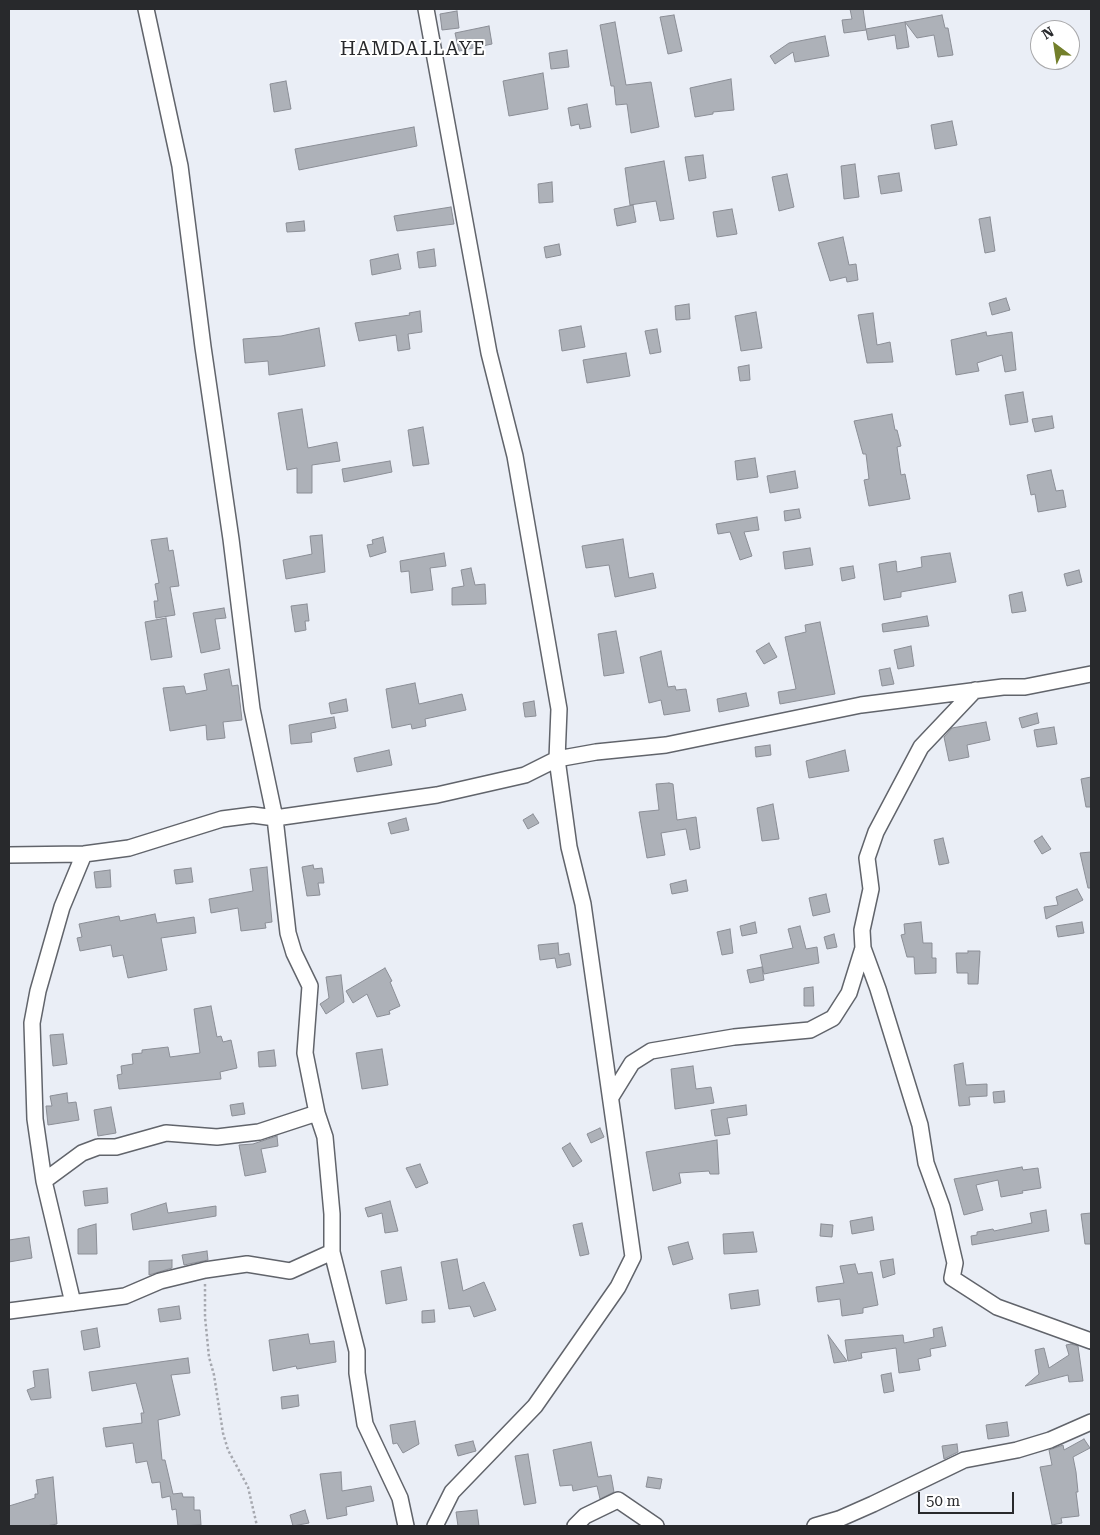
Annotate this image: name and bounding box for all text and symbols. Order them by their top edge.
north arrow [1030,20,1080,70]
text: N [1039,23,1057,43]
district label: HAMDALLAYE [339,38,487,60]
scale bar [920,1482,1016,1514]
text: 50 m [926,1492,960,1510]

